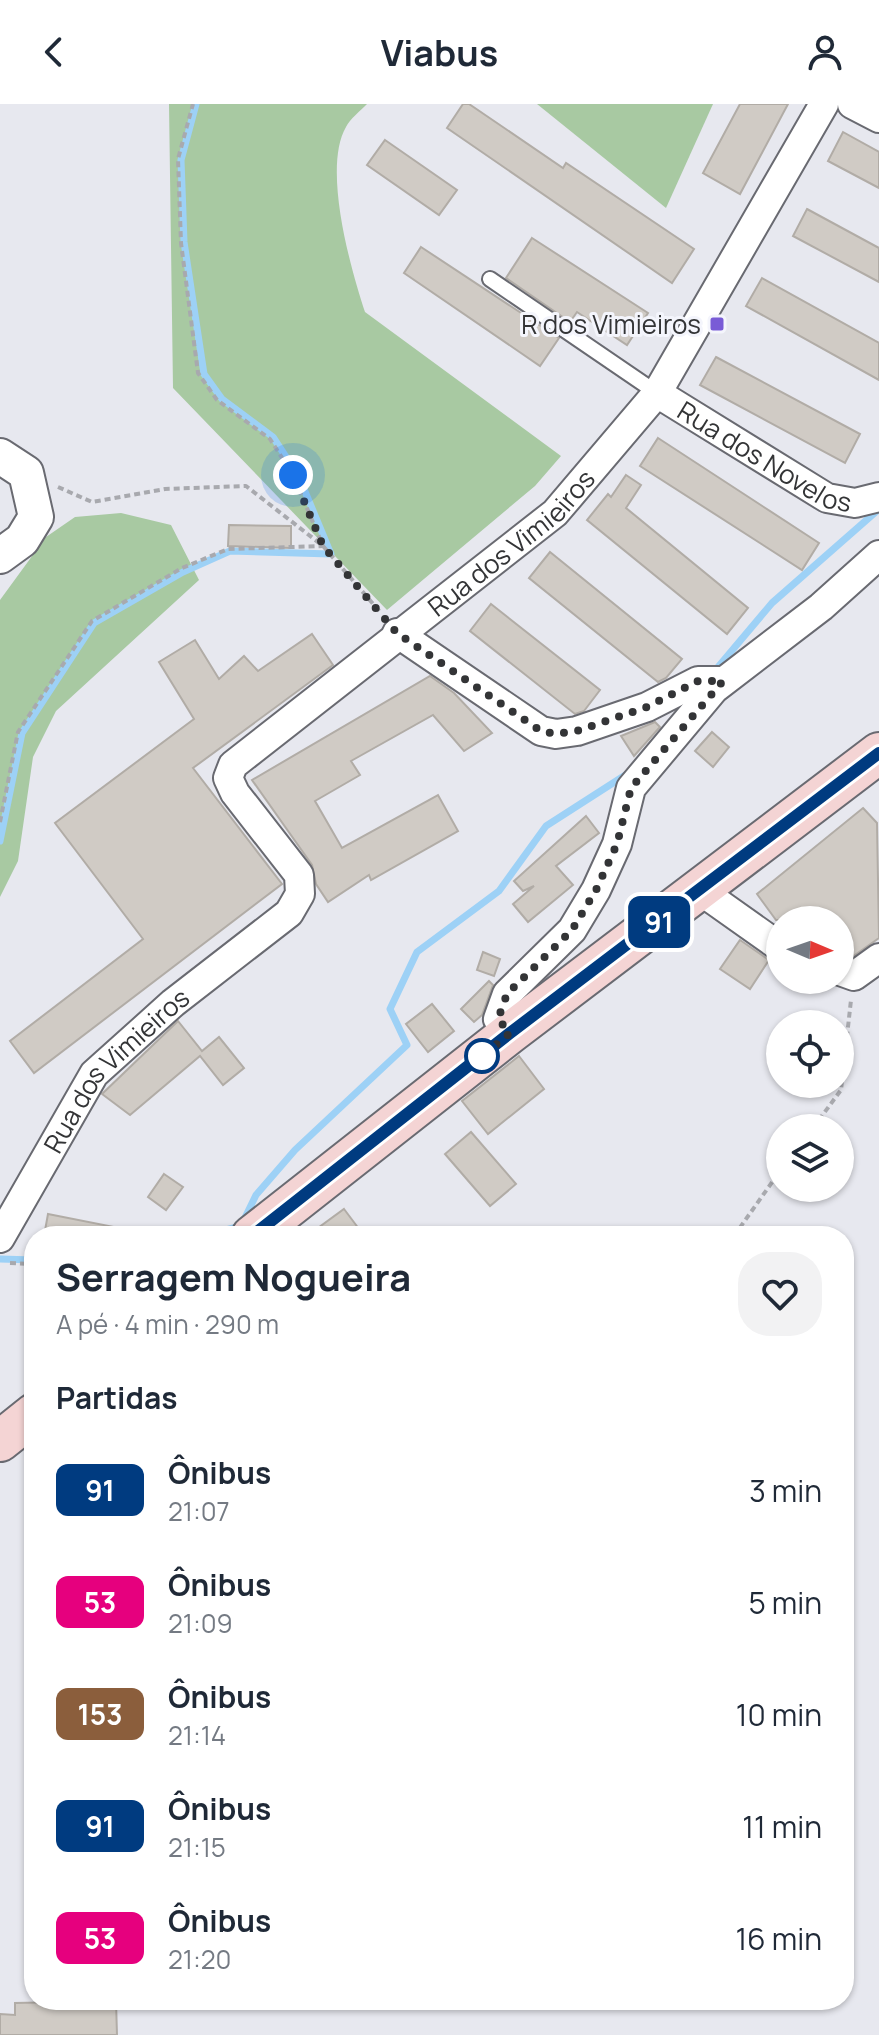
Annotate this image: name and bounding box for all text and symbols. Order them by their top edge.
text: Viabus [381,28,498,77]
icon: back [32,30,76,74]
icon: person [803,30,847,74]
place label: R dos Vimieiros [521,306,701,342]
marker: R dos Vimieiros [708,315,726,333]
street label: Rua dos Novelos [671,392,854,520]
your location [273,455,313,495]
street label: Rua dos Vimieiros [420,461,603,624]
line badge: 91 [623,896,695,948]
text: 91 [644,903,674,941]
north arrow [766,906,854,994]
map controls [766,906,854,1202]
street label: Rua dos Vimieiros [35,979,196,1159]
button: locate [766,1010,854,1098]
unlabelled marker [465,1039,499,1073]
button: layers [766,1114,854,1202]
text: Serragem Nogueira [56,1250,411,1302]
button: heart [738,1252,822,1336]
text: A pé · 4 min · 290 m [56,1306,279,1342]
text: Partidas [56,1377,177,1418]
text: Ônibus [168,1452,271,1493]
text: 3 min [749,1470,822,1511]
text: 91 [85,1471,115,1509]
text: 21:07 [168,1493,230,1529]
text: Ônibus [168,1564,271,1605]
text: 5 min [748,1582,822,1623]
text: 53 [84,1583,116,1621]
text: 21:09 [168,1605,233,1641]
text: Ônibus [168,1676,271,1717]
text: 10 min [736,1694,822,1735]
text: 153 [78,1695,122,1733]
text: 21:14 [168,1717,226,1753]
text: Ônibus [168,1788,271,1829]
text: 11 min [742,1806,822,1847]
text: 91 [85,1807,115,1845]
text: 21:15 [168,1829,226,1865]
text: Ônibus [168,1900,271,1941]
text: 16 min [735,1918,822,1959]
text: 53 [84,1919,116,1957]
text: 21:20 [168,1941,231,1977]

